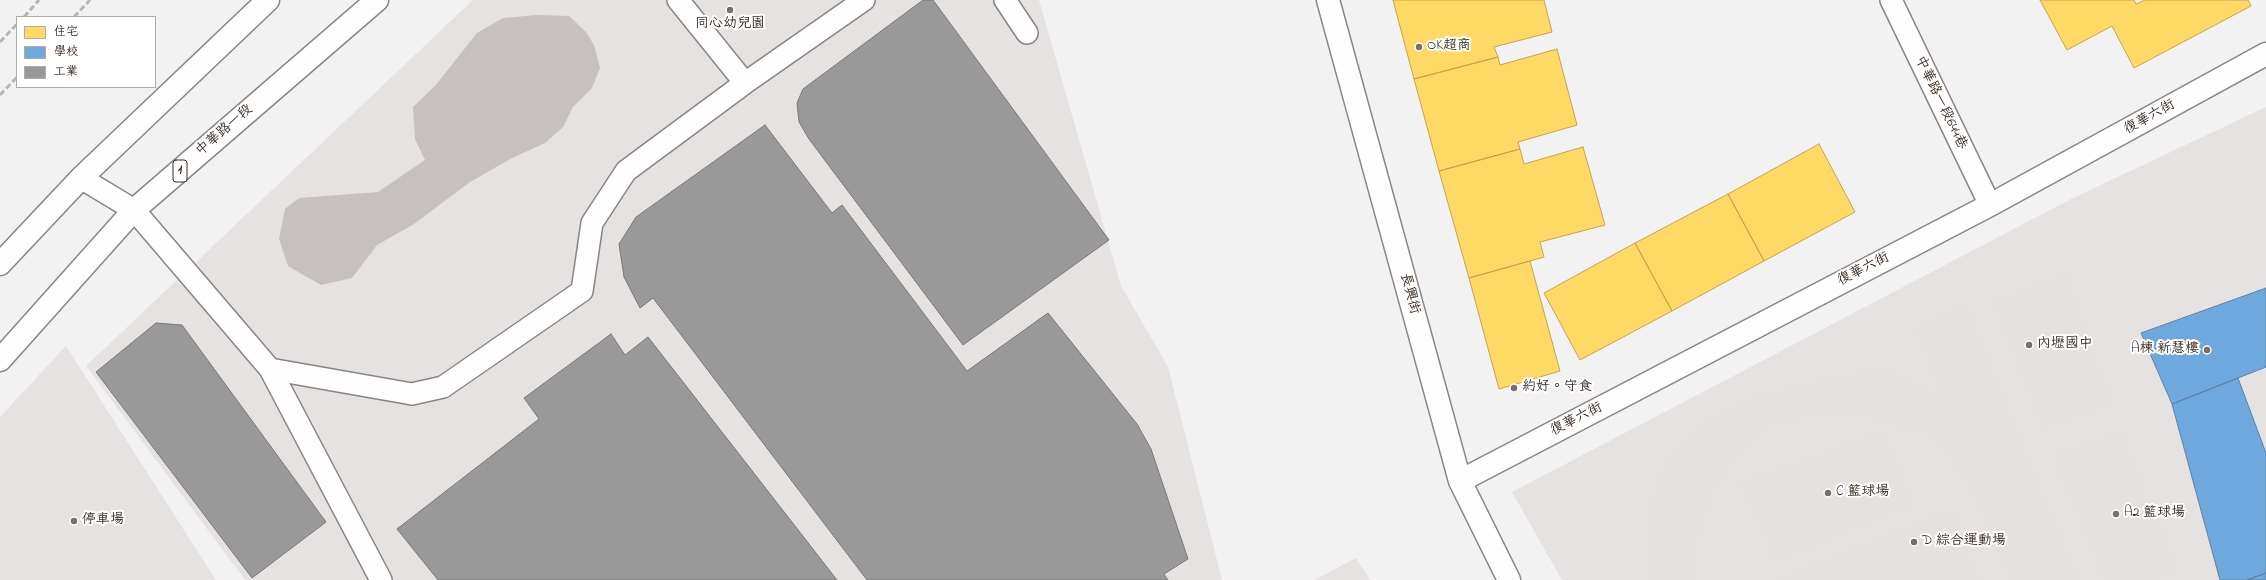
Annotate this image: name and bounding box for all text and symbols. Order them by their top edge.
marker: 同心幼兒園 [725,5,735,15]
legend [16,16,156,88]
place label: 同心幼兒園 [695,17,765,33]
text: 住宅 [54,23,78,41]
place label: OK超商 [1427,39,1471,55]
marker: OK超商 [1414,42,1424,52]
text: 學校 [54,43,78,61]
street label: 中華路一段644巷 [1910,54,1970,152]
text: 工業 [54,63,78,81]
street label: 復華六街 [2121,97,2179,139]
street label: 中華路一段 [193,102,257,160]
road number: 1 [173,160,187,182]
street label: 復華六街 [1835,250,1893,290]
street label: 長興街 [1395,272,1423,316]
place label: 內壢國中 [2037,337,2093,353]
marker: 內壢國中 [2024,340,2034,350]
place label: A棟 新慧樓 [2131,342,2199,358]
marker: A棟 新慧樓 [2202,345,2212,355]
place label: 約好。守食 [1522,380,1592,396]
marker: 約好。守食 [1509,383,1519,393]
street label: 復華六街 [1548,400,1606,440]
place label: C 籃球場 [1836,485,1889,501]
marker: C 籃球場 [1823,488,1833,498]
place label: A2 籃球場 [2124,506,2185,522]
marker: A2 籃球場 [2111,509,2121,519]
place label: 停車場 [82,513,124,529]
marker: 停車場 [69,516,79,526]
place label: D 綜合運動場 [1922,534,2006,550]
marker: D 綜合運動場 [1909,537,1919,547]

